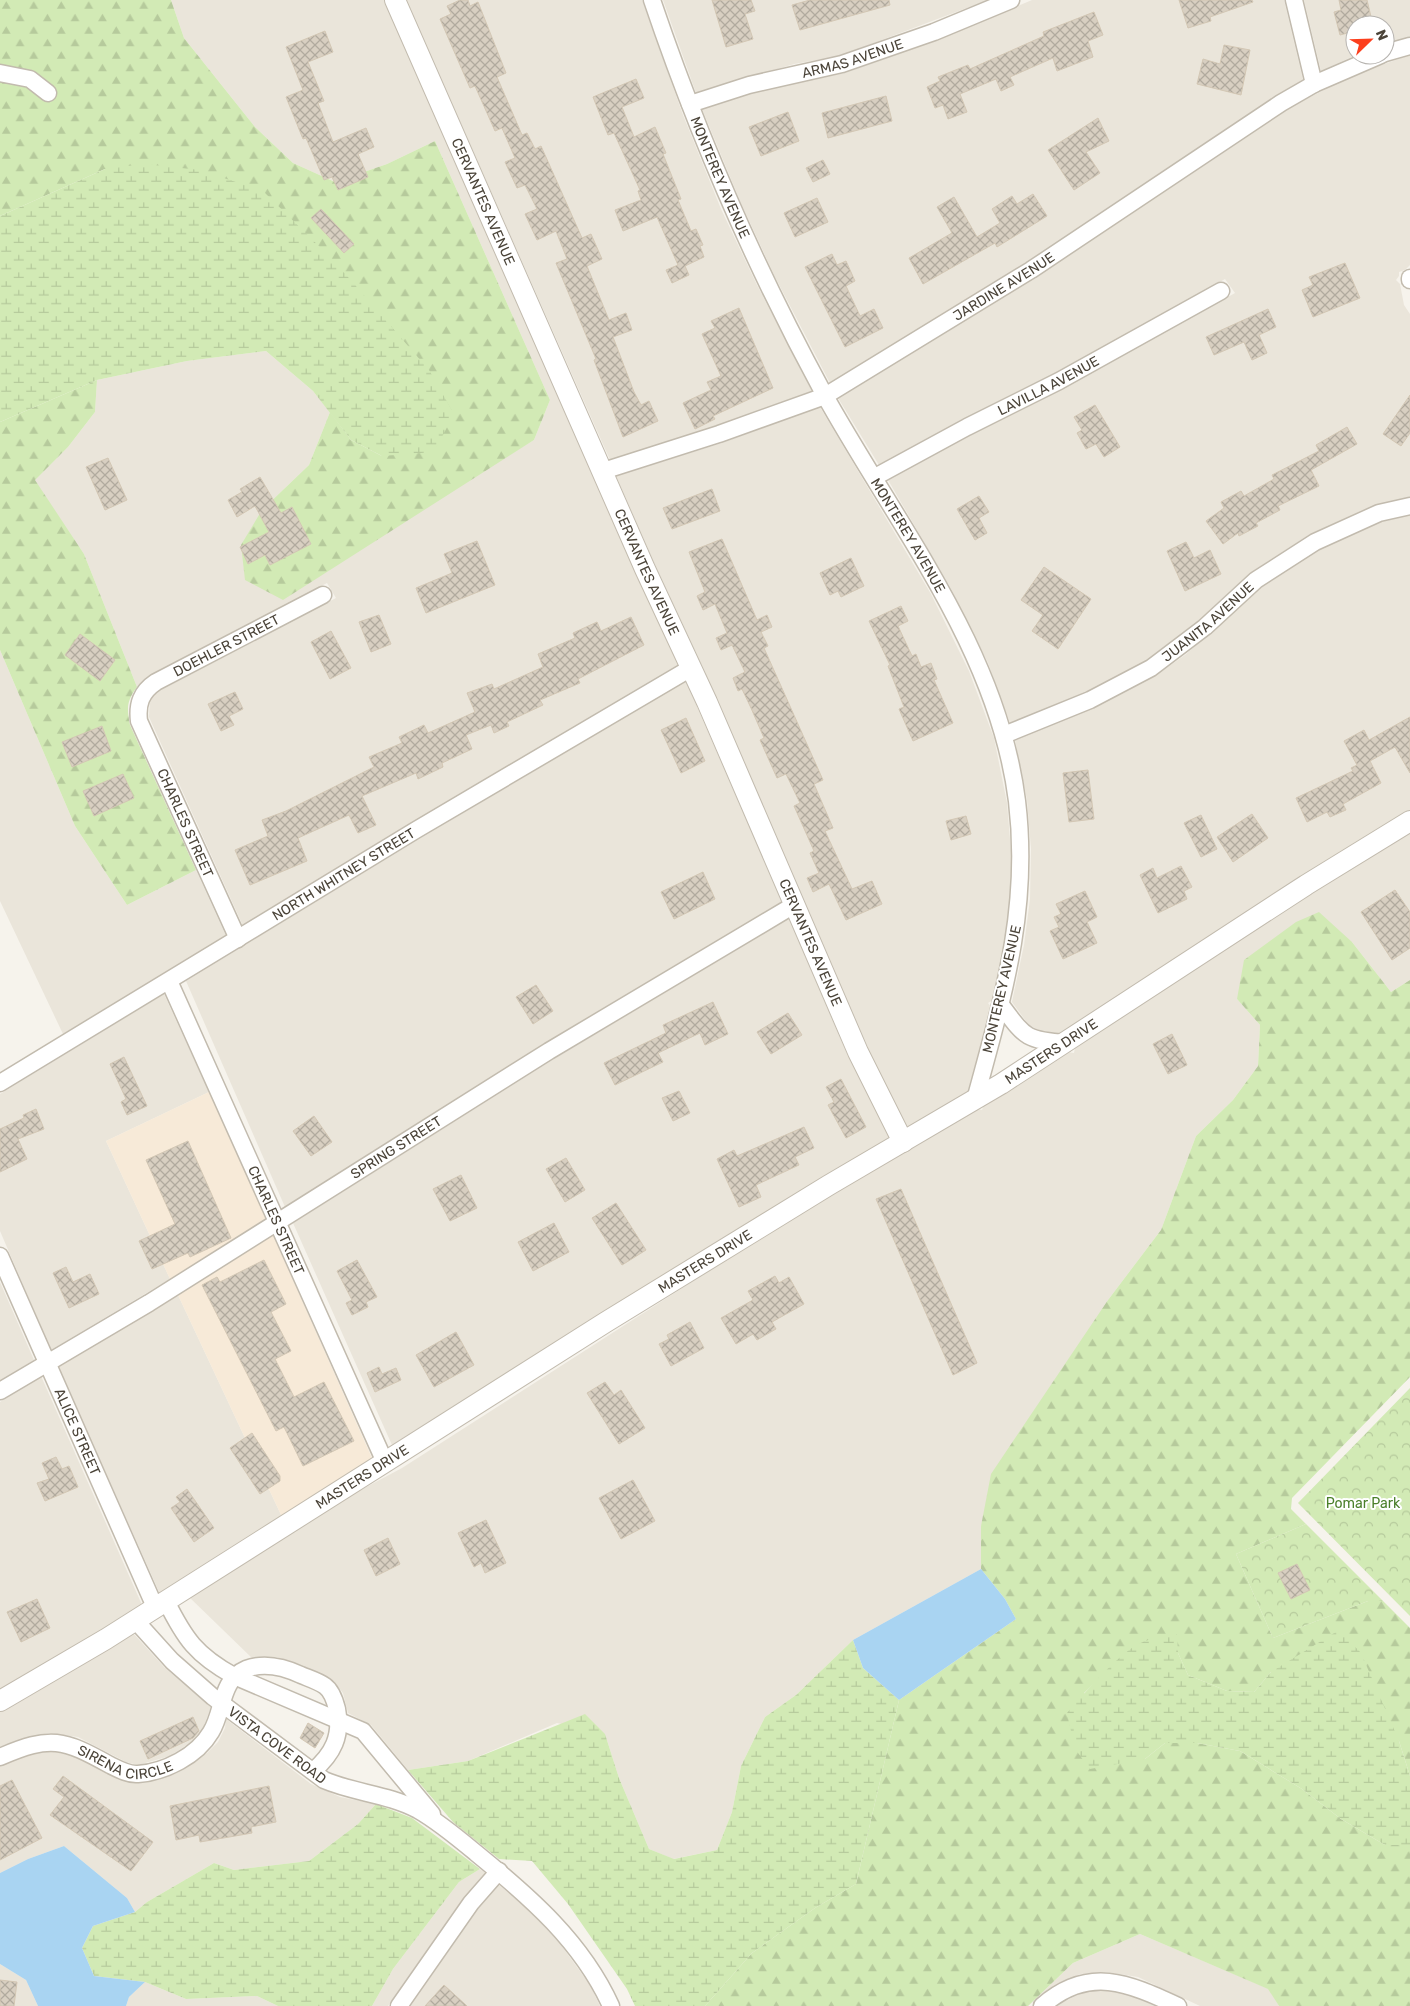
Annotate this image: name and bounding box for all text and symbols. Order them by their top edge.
north arrow [1345,15,1395,65]
text: N [1372,27,1391,43]
street label: ARMAS AVENUE [800,35,905,81]
street label: MONTEREY AVENUE [687,114,754,241]
street label: CERVANTES AVENUE [448,135,519,268]
street label: JARDINE AVENUE [950,248,1058,324]
street label: LAVILLA AVENUE [995,352,1102,419]
street label: MONTEREY AVENUE [867,475,949,596]
street label: CERVANTES AVENUE [611,506,683,638]
street label: JUANITA AVENUE [1158,578,1257,665]
street label: DOEHLER STREET [170,611,282,680]
street label: CHARLES STREET [153,766,217,880]
street label: NORTH WHITNEY STREET [269,824,418,924]
street label: CERVANTES AVENUE [776,876,846,1009]
street label: MONTEREY AVENUE [979,923,1025,1055]
street label: MASTERS DRIVE [1002,1015,1101,1088]
street label: SPRING STREET [347,1112,445,1182]
street label: CHARLES STREET [244,1163,308,1277]
street label: MASTERS DRIVE [655,1226,755,1296]
street label: ALICE STREET [51,1386,104,1478]
street label: MASTERS DRIVE [312,1441,412,1513]
park label: Pomar Park [1326,1495,1401,1512]
street label: VISTA COVE ROAD [225,1703,330,1787]
street label: SIRENA CIRCLE [75,1741,175,1783]

